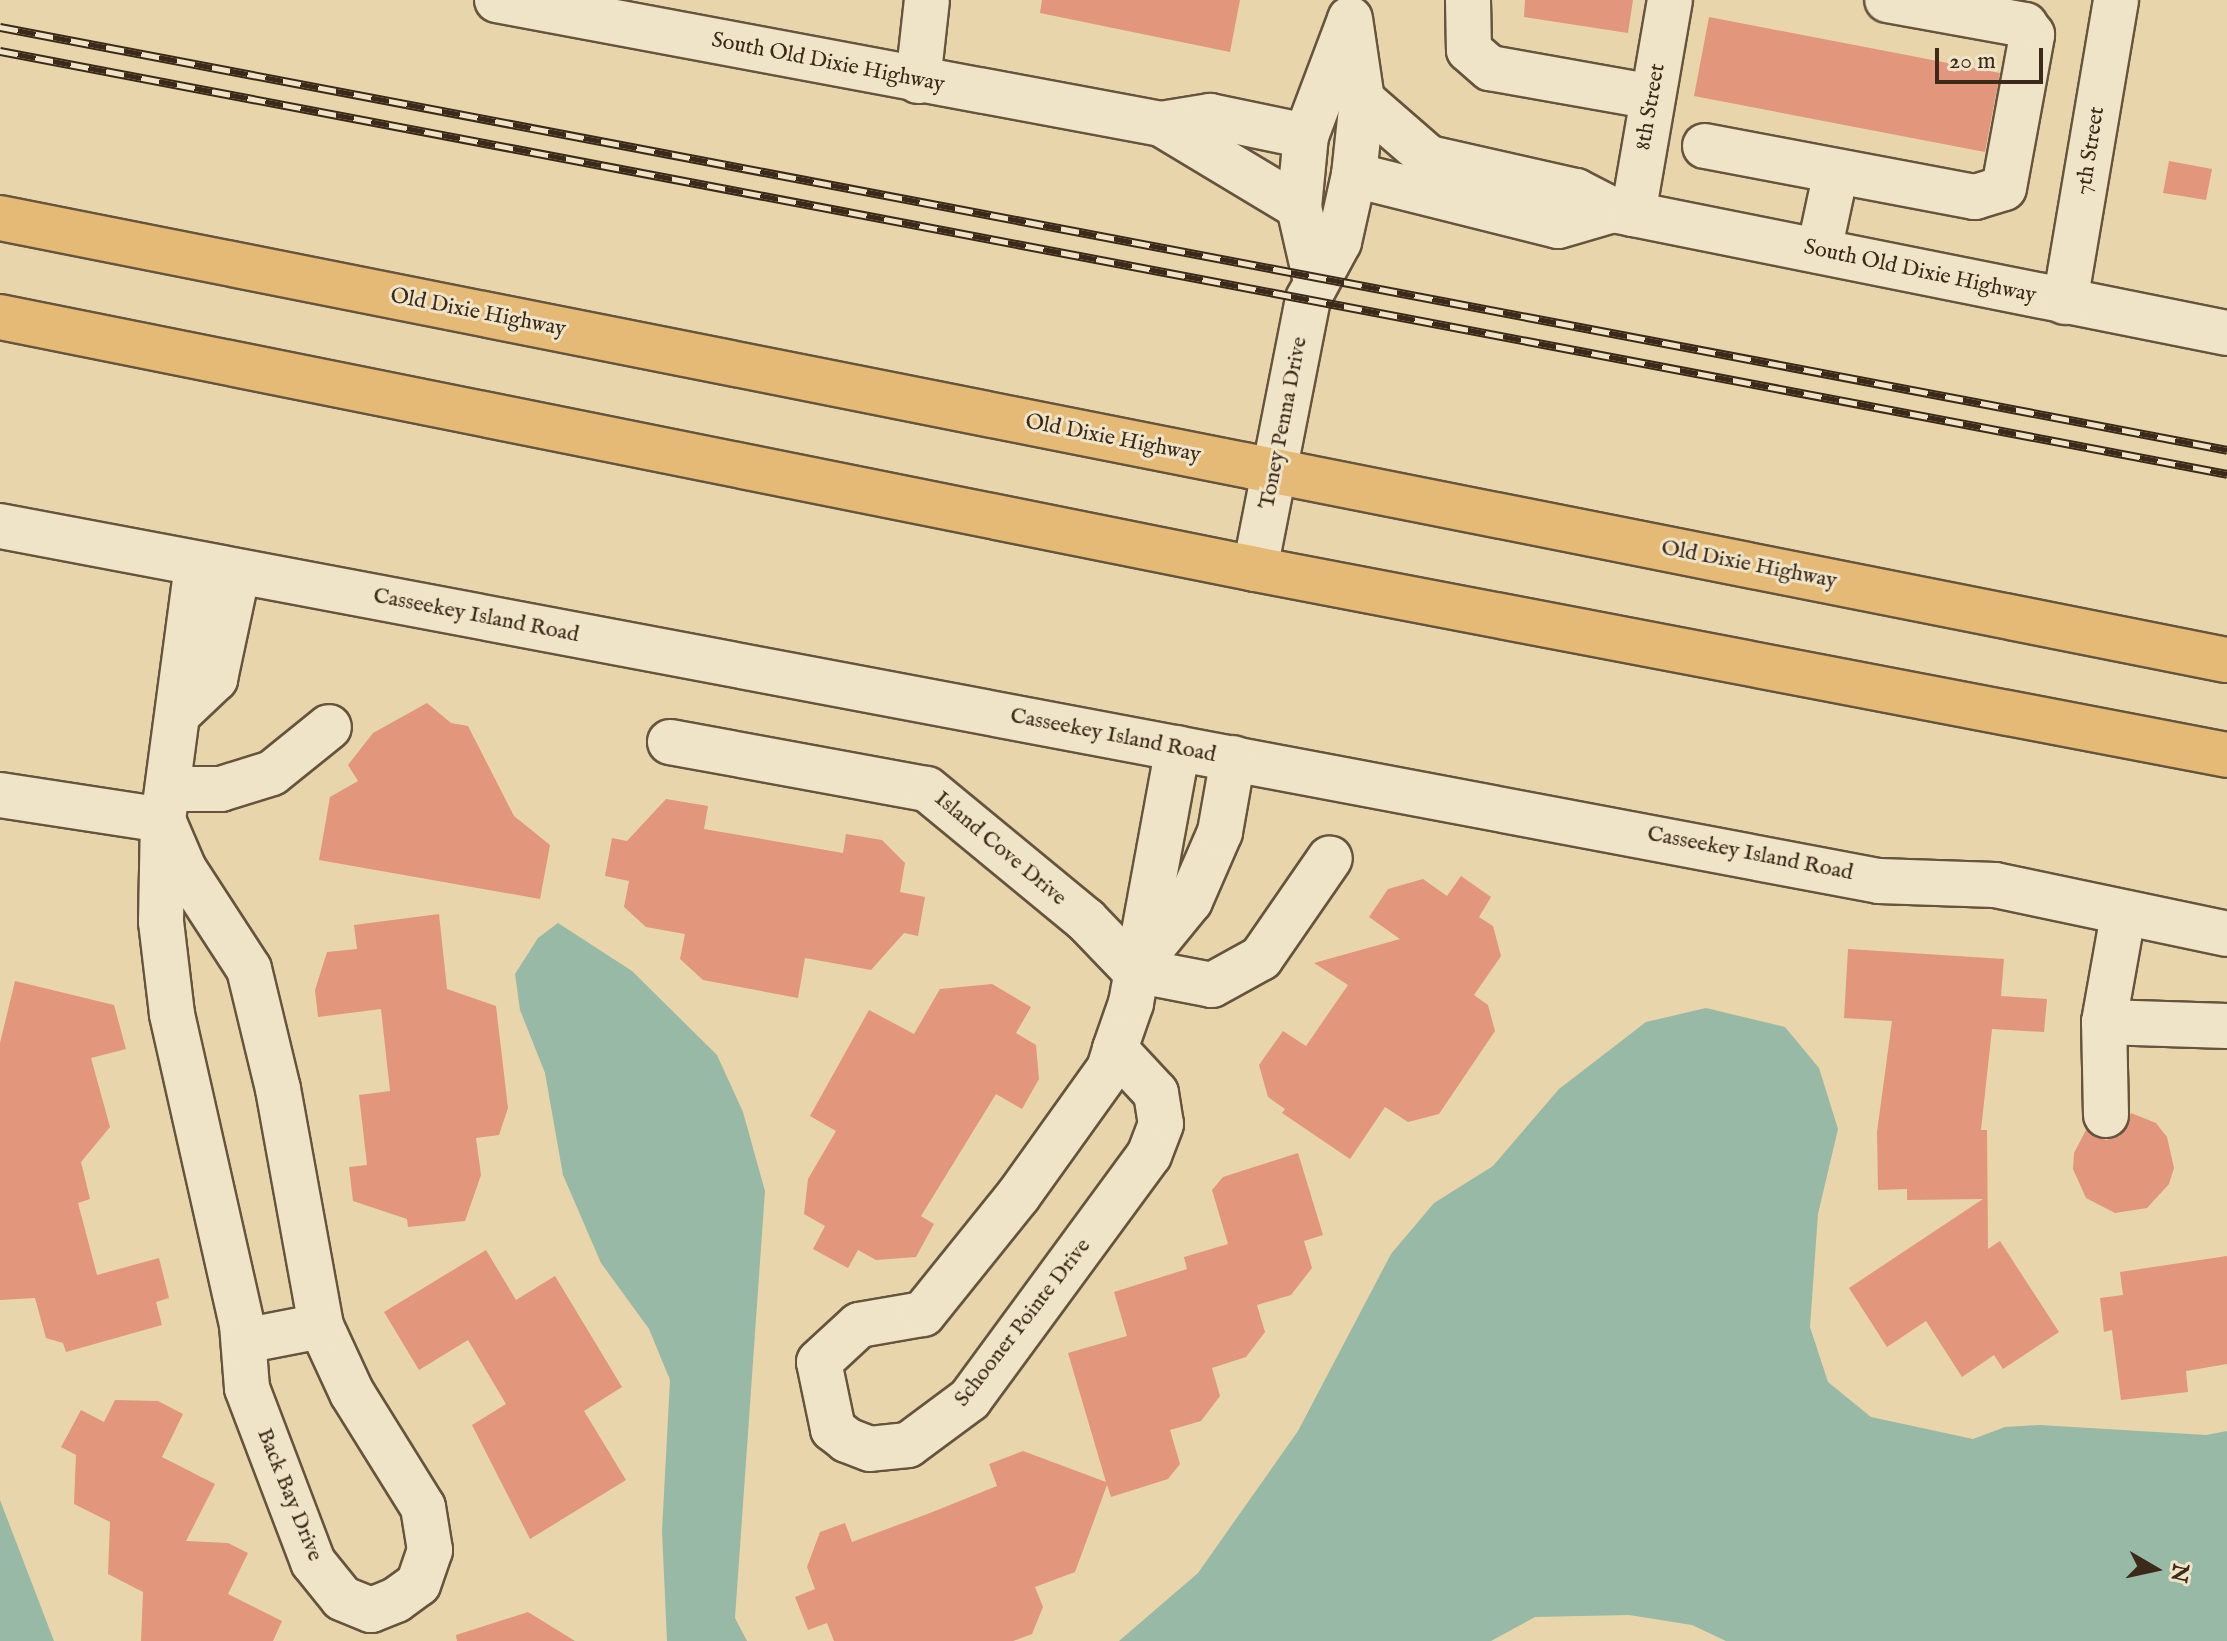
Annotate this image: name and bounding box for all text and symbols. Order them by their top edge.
street label: South Old Dixie Highway [709,27,947,99]
scale bar [1939,32,2047,82]
text: 20 m [1949,46,1996,77]
street label: 8th Street [1630,62,1672,152]
street label: 7th Street [2071,105,2111,197]
street label: South Old Dixie Highway [1801,234,2039,310]
street label: Old Dixie Highway [388,283,568,343]
street label: Toney Penna Drive [1254,335,1314,511]
street label: Old Dixie Highway [1023,409,1203,469]
street label: Old Dixie Highway [1659,535,1839,595]
street label: Casseekey Island Road [371,583,581,649]
street label: Casseekey Island Road [1008,703,1218,769]
street label: Island Cove Drive [929,786,1071,912]
street label: Casseekey Island Road [1645,821,1855,887]
street label: Schooner Pointe Drive [949,1234,1097,1412]
street label: Back Bay Drive [250,1425,328,1565]
north arrow [2115,1529,2195,1609]
text: N [2163,1561,2194,1584]

